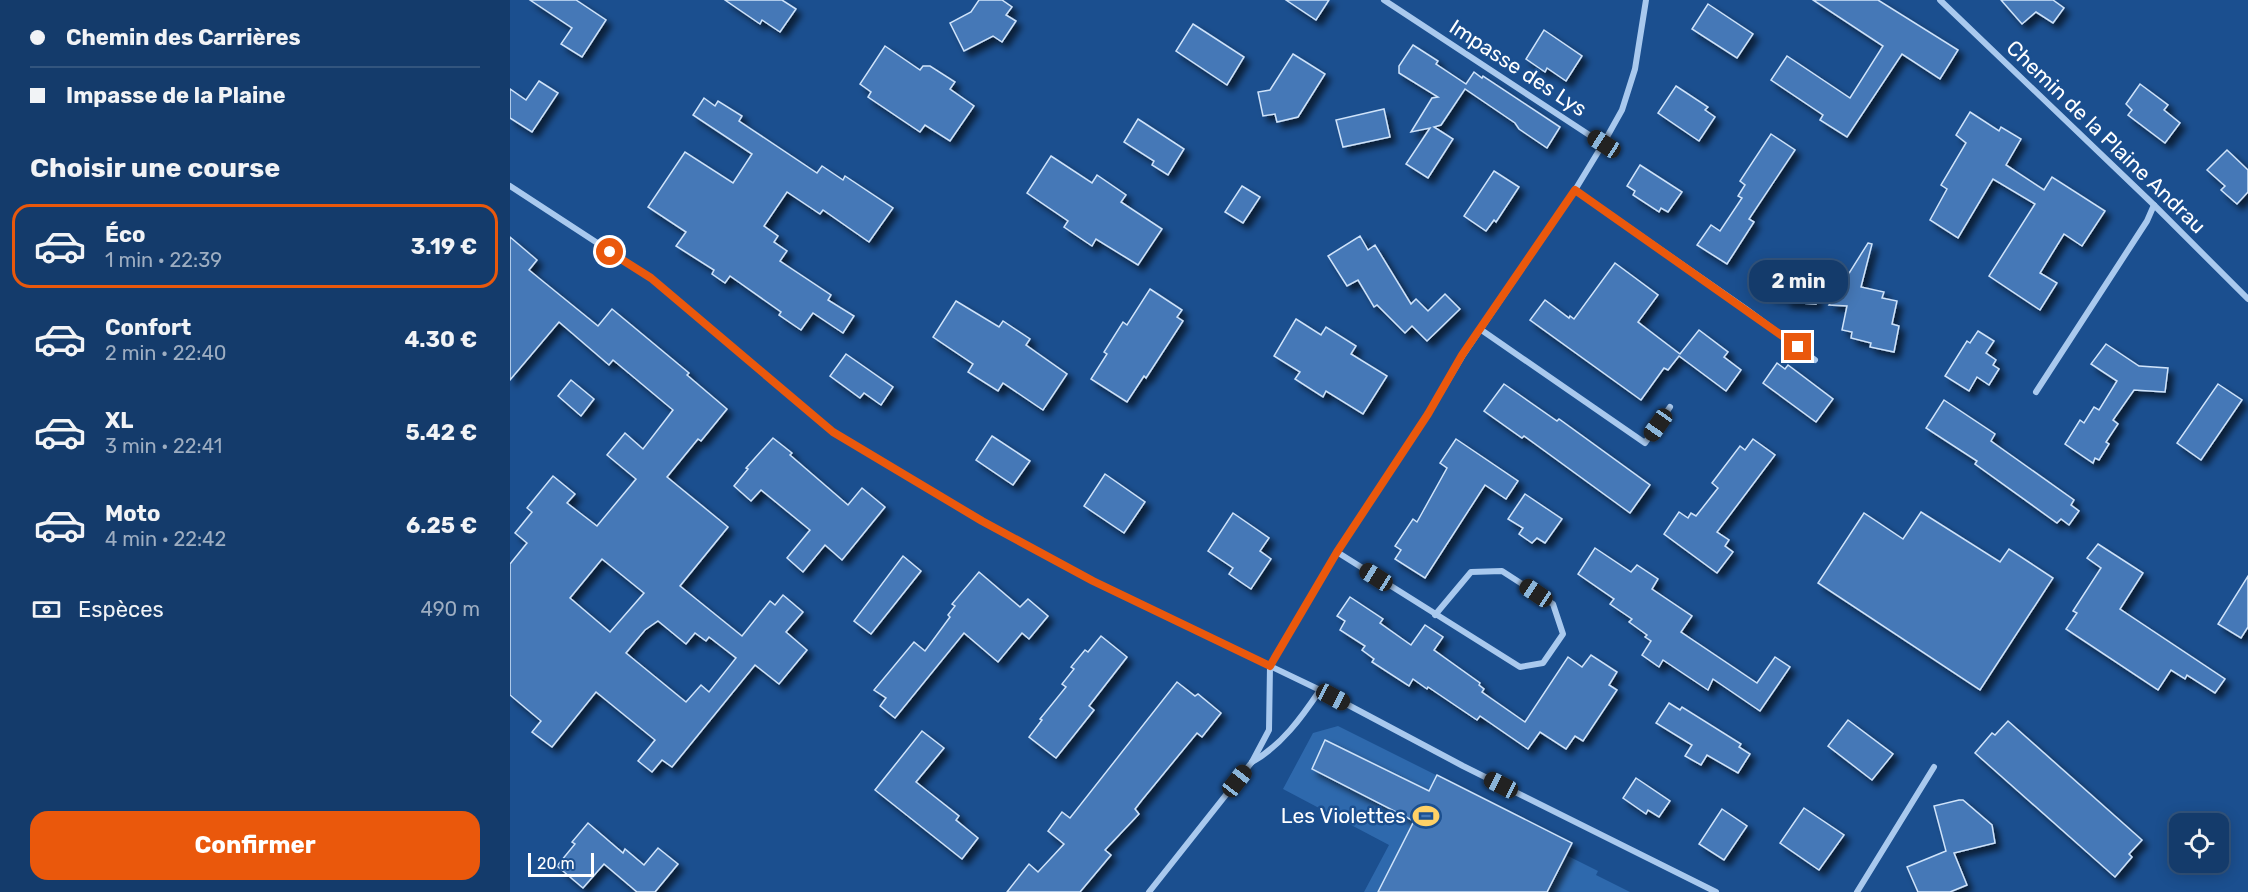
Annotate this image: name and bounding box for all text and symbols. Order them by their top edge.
street label: Impasse des Lys [1445,14,1592,121]
text: Chemin des Carrières [66,24,301,51]
street label: Chemin de la Plaine Andrau [2002,35,2211,238]
text: Impasse de la Plaine [66,82,285,109]
car [1584,127,1624,161]
text: Choisir une course [30,152,280,184]
icon: car [33,219,87,273]
text: Éco [105,221,145,248]
text: 3.19 € [411,233,477,260]
route start [596,238,623,265]
text: 1 min · 22:39 [105,248,222,272]
callout: 2 min [1748,260,1848,302]
text: 2 min [1771,269,1826,293]
icon: car [33,312,87,366]
text: Confort [105,314,191,341]
text: 4.30 € [404,326,477,353]
route end [1784,333,1811,360]
text: 2 min · 22:40 [105,341,227,365]
icon: car [33,405,87,459]
car [1640,405,1676,445]
text: XL [105,407,133,434]
text: 5.42 € [406,419,477,446]
text: 3 min · 22:41 [105,434,222,458]
icon: car [33,498,87,552]
text: Moto [105,500,160,527]
text: 6.25 € [406,512,477,539]
text: 4 min · 22:42 [105,527,226,551]
car [1356,560,1396,594]
car [1516,575,1556,611]
icon: cash [30,593,63,626]
text: Espèces [78,596,164,623]
text: 490 m [421,597,480,621]
car [1313,681,1353,713]
car [1219,761,1255,801]
car [1481,769,1521,801]
sports icon: Les Violettes [1411,801,1441,831]
place label: Les Violettes [1281,803,1406,828]
button: Confirmer [30,811,480,880]
map controls [2169,813,2229,873]
button: locate [2169,813,2229,873]
scale bar [528,850,594,878]
text: 20 m [537,854,575,873]

